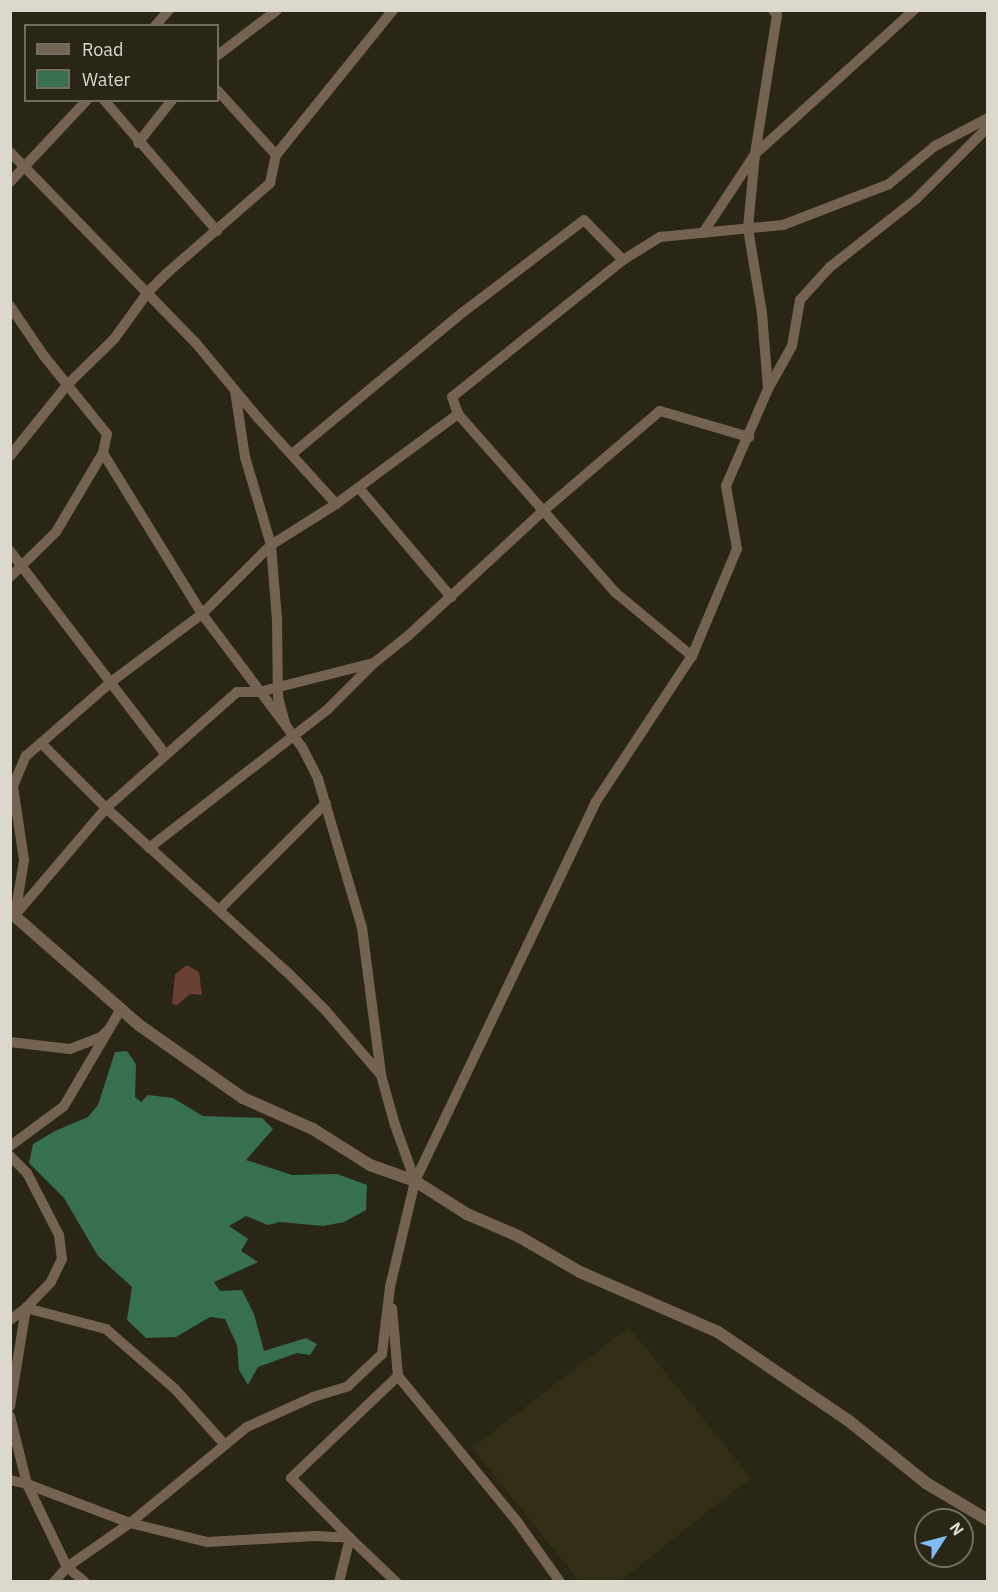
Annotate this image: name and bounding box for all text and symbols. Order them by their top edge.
legend [24,24,219,102]
text: Road [82,38,123,61]
text: Water [82,68,130,91]
north arrow [914,1508,974,1568]
text: N [945,1518,968,1539]

